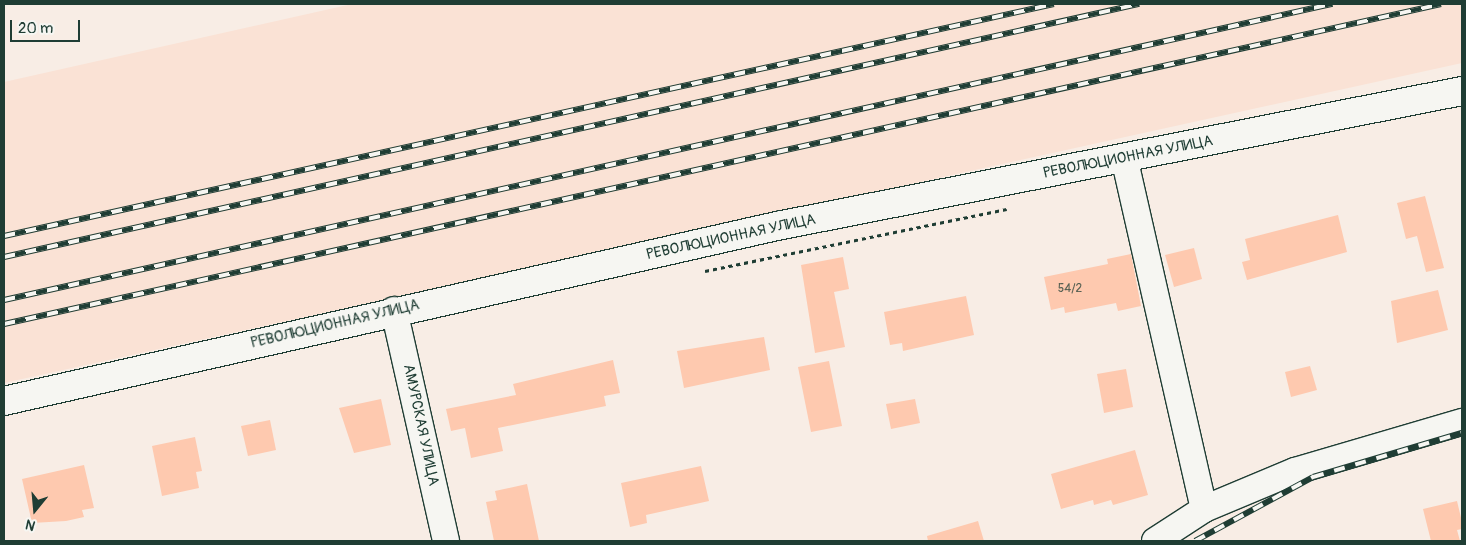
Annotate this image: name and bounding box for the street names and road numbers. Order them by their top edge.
street label: РЕВОЛЮЦИОННАЯ УЛИЦА [1042,132,1214,182]
street label: РЕВОЛЮЦИОННАЯ УЛИЦА [645,210,817,264]
street label: РЕВОЛЮЦИОННАЯ УЛИЦА [249,296,421,352]
street label: АМУРСКАЯ УЛИЦА [399,363,443,487]

